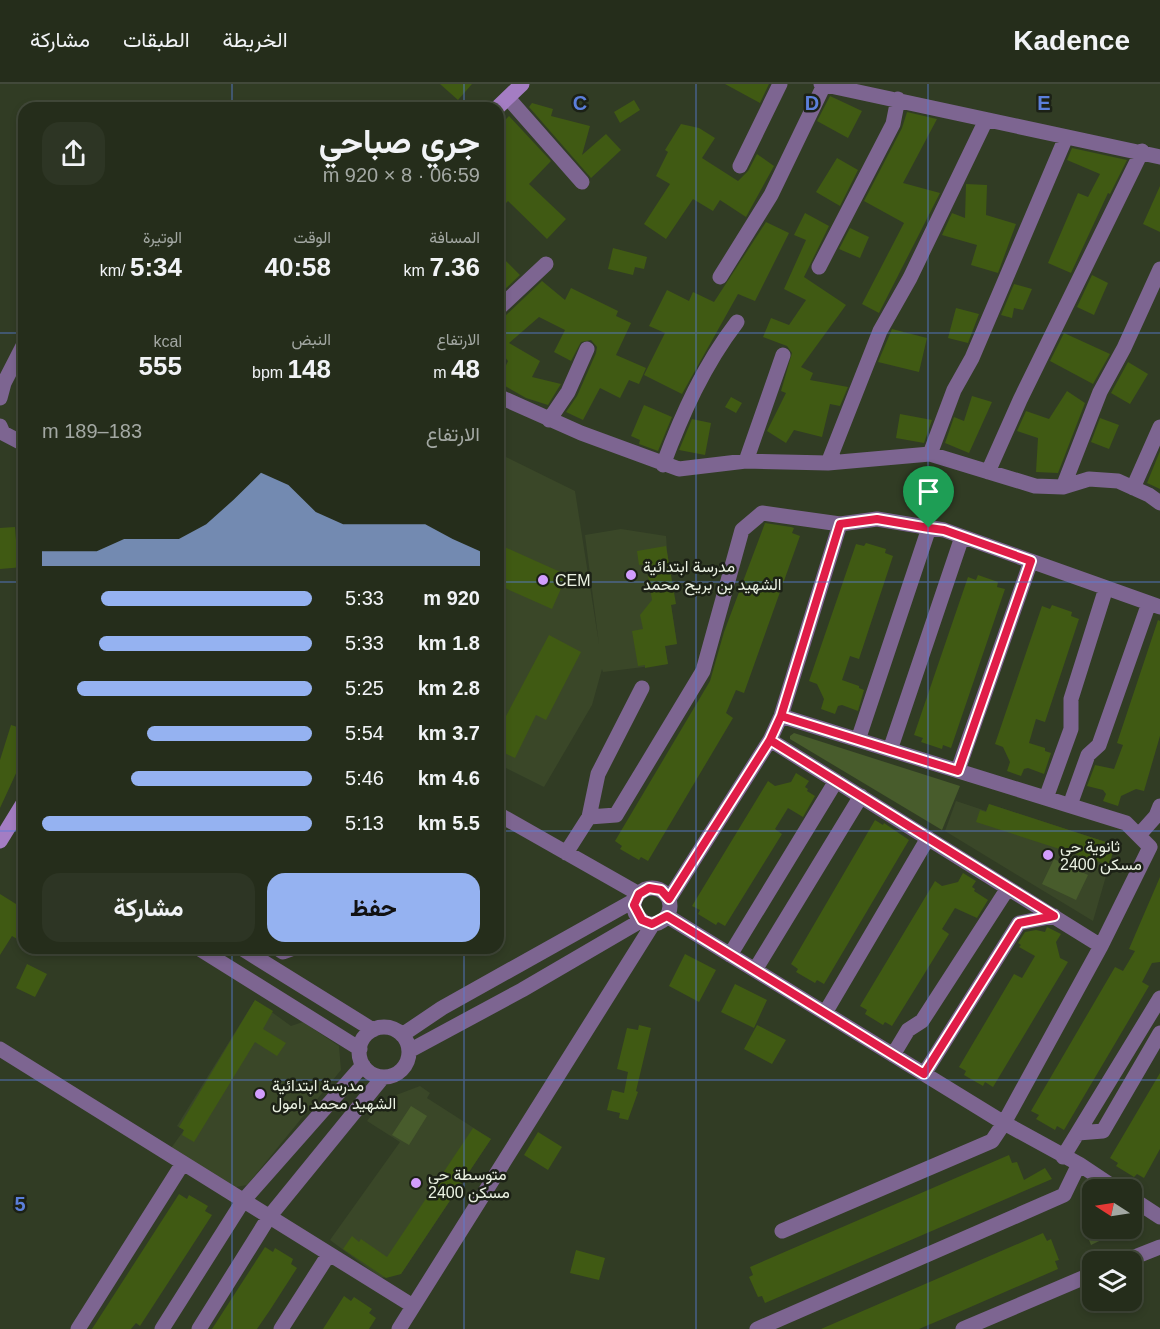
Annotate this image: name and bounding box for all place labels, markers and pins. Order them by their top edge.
pin [903,466,954,528]
place label: مدرسة ابتدائية الشهيد بن بريح محمد [643,558,782,596]
marker: مدرسة ابتدائية الشهيد بن بريح محمد [624,568,638,582]
place label: CEM [555,572,591,589]
marker: CEM [536,573,550,587]
place label: ثانوية حي 2400 مسكن [1060,838,1142,875]
marker: ثانوية حي 2400 مسكن [1041,848,1055,862]
place label: مدرسة ابتدائية الشهيد محمد رامول [272,1077,396,1114]
marker: مدرسة ابتدائية الشهيد محمد رامول [253,1087,267,1101]
place label: متوسطة حي 2400 مسكن [428,1166,510,1203]
marker: متوسطة حي 2400 مسكن [409,1176,423,1190]

